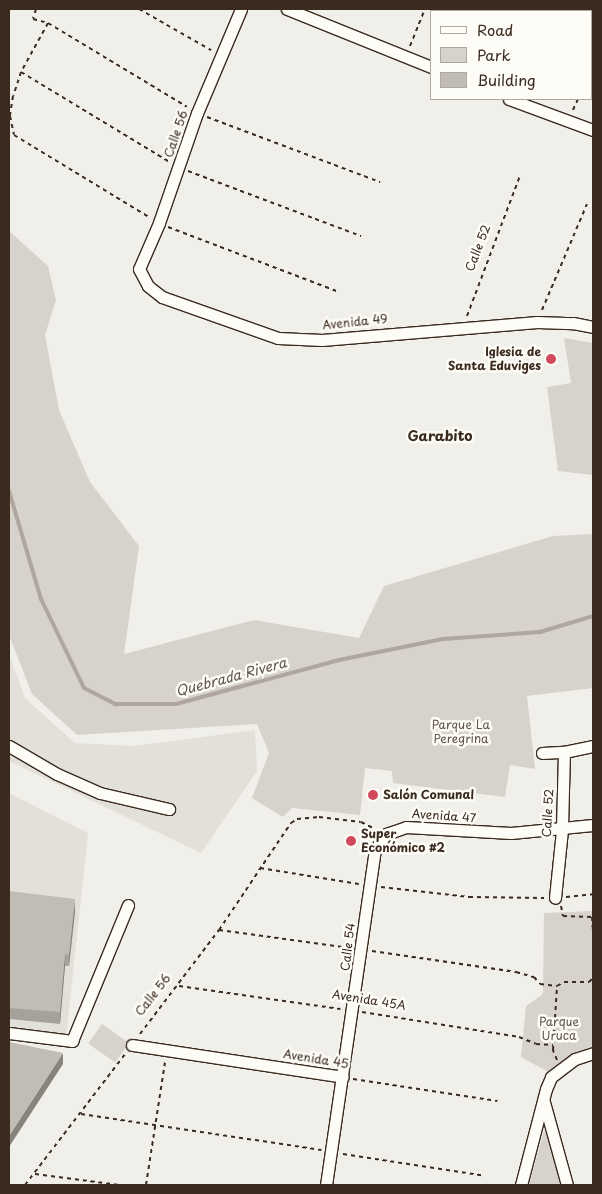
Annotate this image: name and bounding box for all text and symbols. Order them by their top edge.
legend [430,10,592,100]
text: Road [477,18,513,41]
text: Park [477,43,511,66]
text: Building [477,68,536,91]
street label: Calle 56 [161,108,191,160]
street label: Calle 52 [463,223,493,273]
street label: Avenida 49 [322,311,388,333]
place label: Iglesia de Santa Eduviges [448,345,541,373]
marker: Iglesia de Santa Eduviges [545,353,557,365]
district label: Garabito [407,428,473,444]
water label: Quebrada Rivera [173,654,289,700]
park label: Parque La Peregrina [432,718,490,746]
place label: Salón Comunal [383,788,475,802]
street label: Calle 52 [540,788,556,838]
marker: Salón Comunal [367,789,379,801]
street label: Avenida 47 [412,807,476,825]
place label: Super Económico #2 [361,827,445,855]
marker: Super Económico #2 [345,835,357,847]
street label: Calle 54 [338,922,358,972]
street label: Calle 56 [132,971,174,1019]
street label: Avenida 45A [331,987,407,1013]
park label: Parque Uruca [539,1015,579,1043]
street label: Avenida 45 [283,1047,349,1071]

